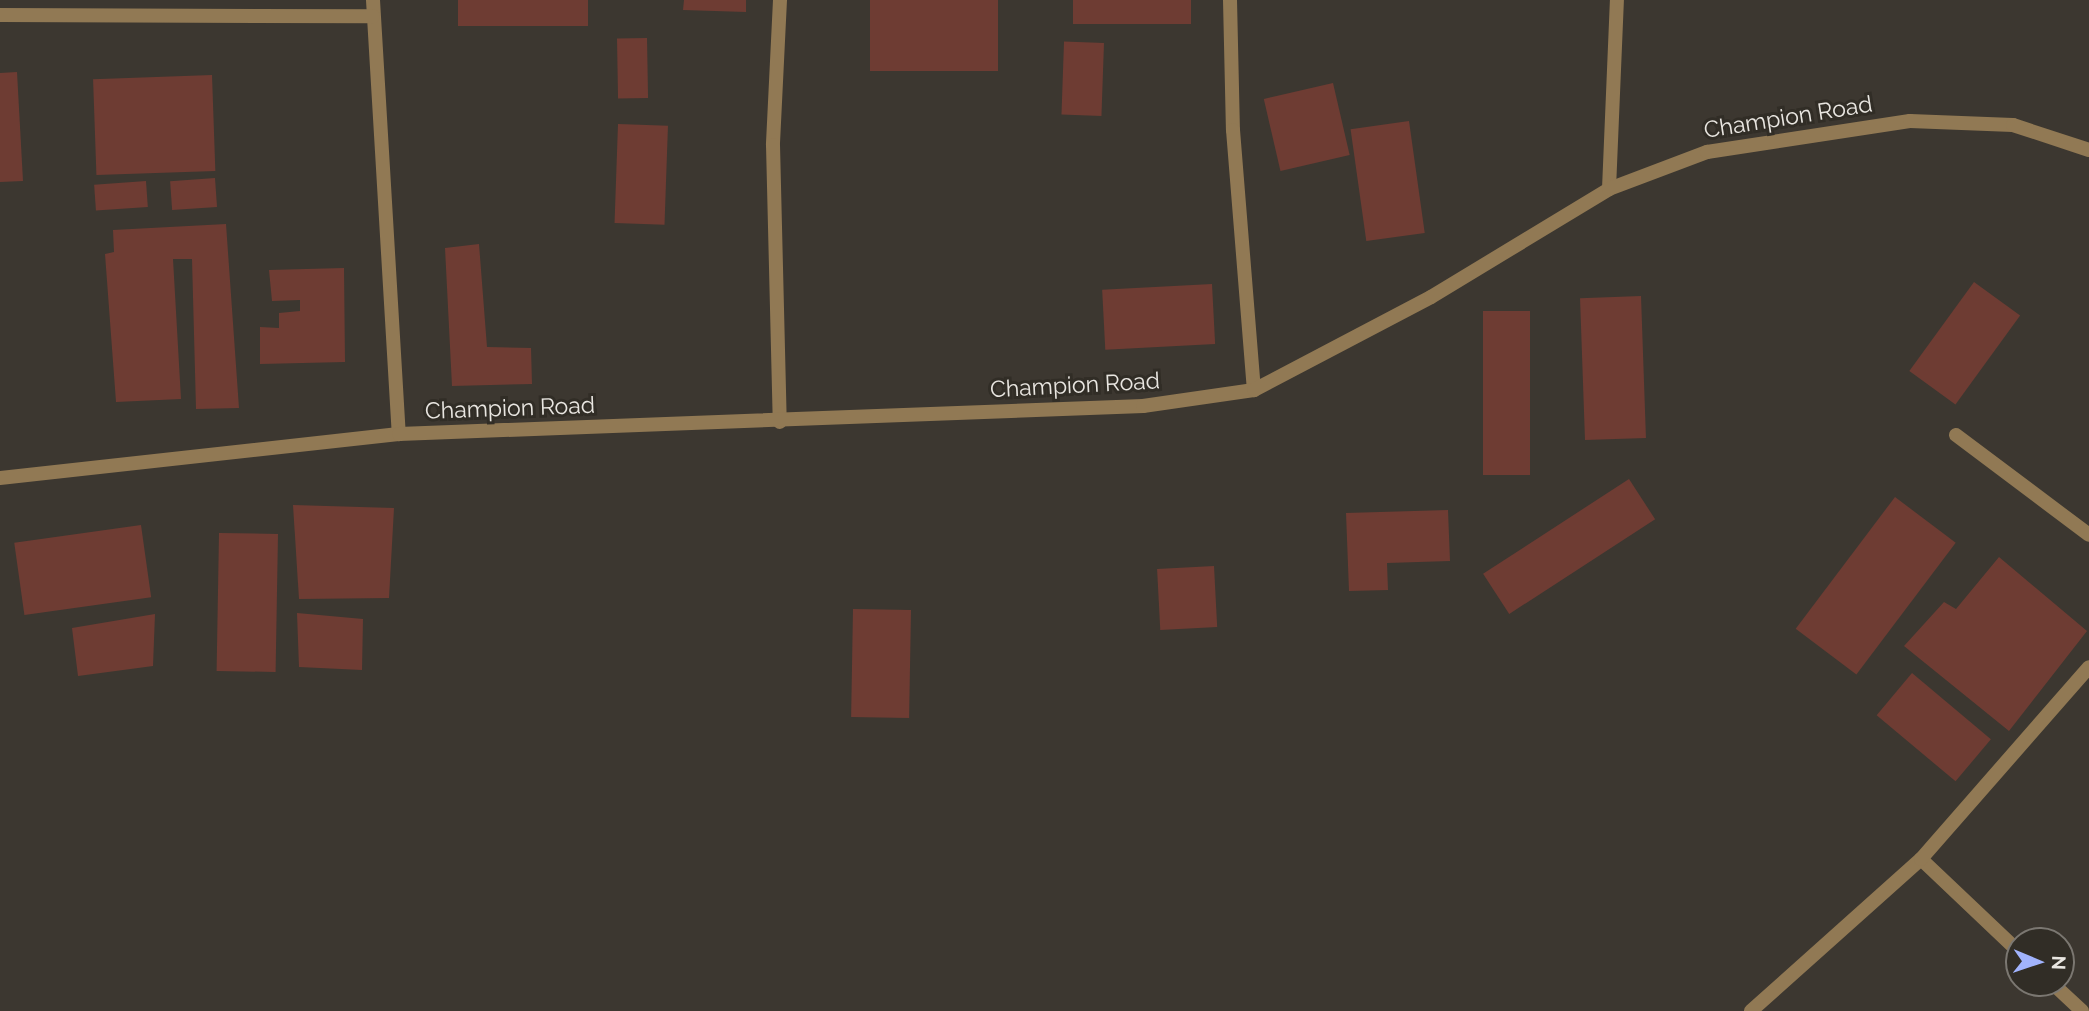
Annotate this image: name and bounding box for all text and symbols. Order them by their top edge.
street label: Champion Road [1702,90,1874,144]
street label: Champion Road [989,367,1161,403]
street label: Champion Road [424,391,596,425]
north arrow [2005,927,2075,997]
text: N [2048,955,2070,970]

